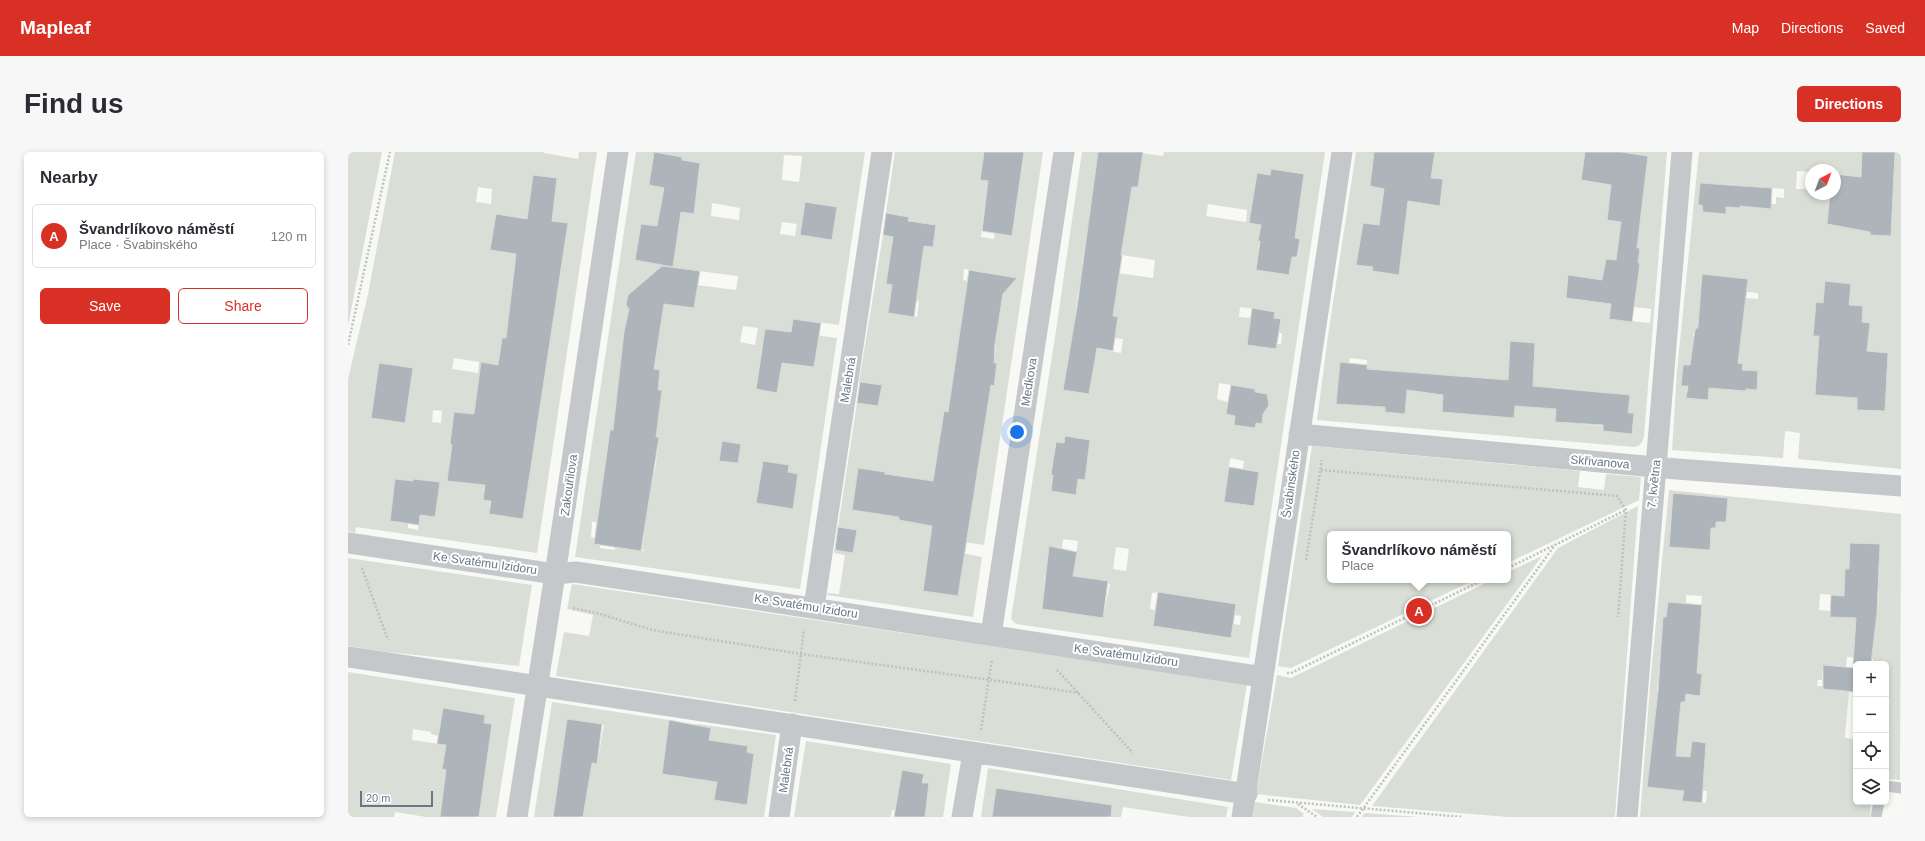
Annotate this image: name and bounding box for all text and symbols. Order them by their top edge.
text: Mapleaf [20,17,91,38]
text: Map [1732,20,1759,36]
text: Directions [1781,20,1843,36]
text: Saved [1865,20,1905,36]
button: Directions [1797,86,1901,122]
text: Find us [24,88,124,119]
north arrow [1805,164,1841,200]
text: Nearby [40,168,98,187]
text: Švandrlíkovo náměstí [79,220,234,237]
text: A [49,229,59,244]
text: 120 m [271,229,307,244]
text: Place · Švabinského [79,237,198,252]
button: Save [40,288,170,324]
button: Share [178,288,308,324]
street label: Malebná [837,356,859,404]
street label: Medkova [1018,357,1040,407]
your location [1007,422,1027,442]
street label: Švabinského [1278,449,1303,519]
street label: Skřivanova [1570,452,1630,472]
street label: Zakouřilova [558,453,580,517]
street label: 7. května [1644,459,1664,509]
popup [1327,531,1511,583]
text: Švandrlíkovo náměstí [1341,541,1497,558]
street label: Ke Svatému Izidoru [432,549,538,577]
text: Place [1341,558,1374,573]
street label: Ke Svatému Izidoru [753,591,859,621]
pin: A [1406,596,1432,626]
street label: Ke Svatému Izidoru [1073,641,1179,669]
map controls [1853,661,1889,805]
button: + [1853,661,1889,697]
button: − [1853,697,1889,733]
button: locate [1853,733,1889,769]
street label: Malebná [776,746,796,794]
button: layers [1853,769,1889,805]
scale bar [360,789,433,808]
text: 20 m [366,792,390,804]

